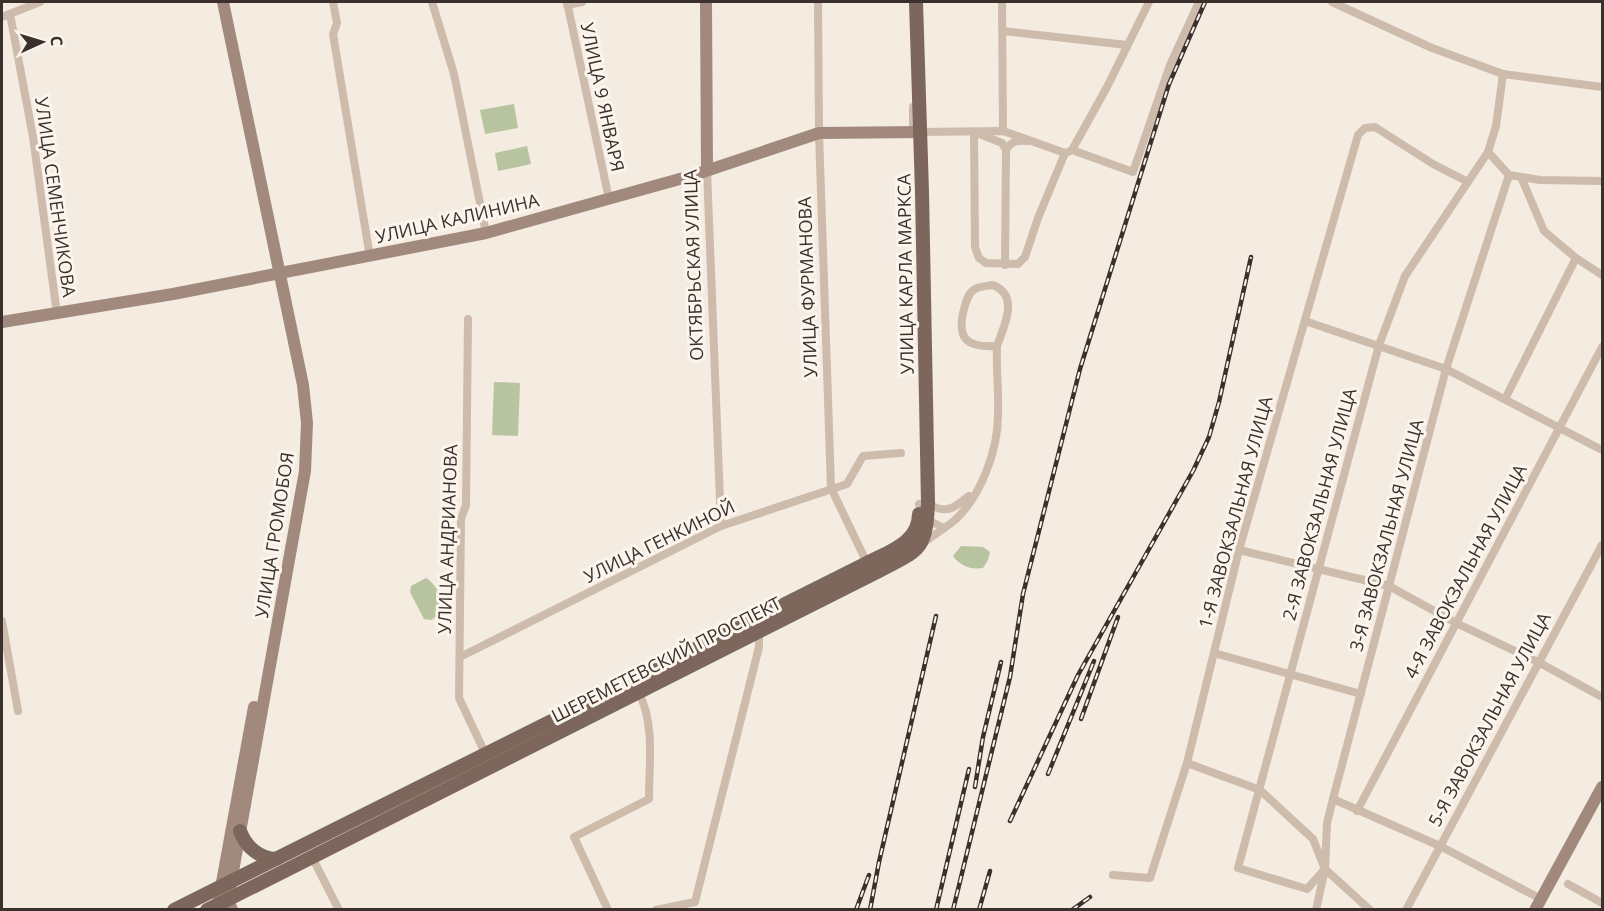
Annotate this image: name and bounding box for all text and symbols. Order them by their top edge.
north arrow [12,12,72,72]
street label: УЛИЦА 9 ЯНВАРЯ [575,20,631,174]
text: С [46,35,68,47]
street label: УЛИЦА СЕМЕНЧИКОВА [30,95,82,299]
street label: ОКТЯБРЬСКАЯ УЛИЦА [678,168,708,361]
street label: УЛИЦА КАРЛА МАРКСА [891,173,919,375]
street label: УЛИЦА КАЛИНИНА [373,187,542,248]
street label: УЛИЦА ФУРМАНОВА [792,196,822,378]
street label: 2-Я ЗАВОКЗАЛЬНАЯ УЛИЦА [1276,385,1362,623]
street label: 1-Я ЗАВОКЗАЛЬНАЯ УЛИЦА [1192,393,1278,631]
street label: 3-Я ЗАВОКЗАЛЬНАЯ УЛИЦА [1343,416,1429,654]
street label: УЛИЦА АНДРИАНОВА [432,443,462,634]
street label: УЛИЦА ГРОМОБОЯ [249,450,299,620]
street label: 4-Я ЗАВОКЗАЛЬНАЯ УЛИЦА [1398,459,1532,682]
street label: УЛИЦА ГЕНКИНОЙ [580,494,738,588]
street label: ШЕРЕМЕТЕВСКИЙ ПРОСПЕКТ [547,590,785,728]
street label: 5-Я ЗАВОКЗАЛЬНАЯ УЛИЦА [1422,607,1556,830]

